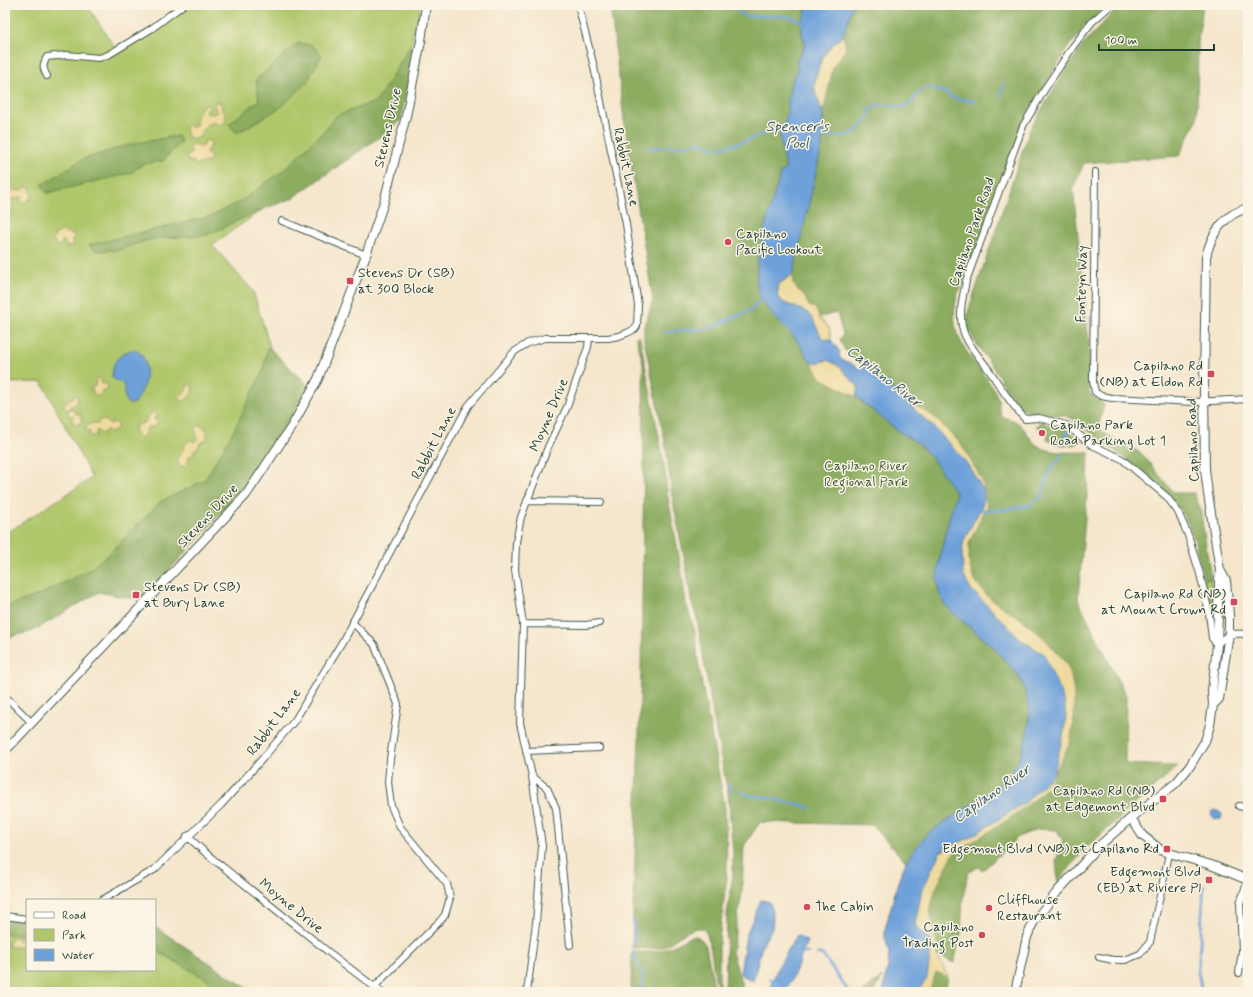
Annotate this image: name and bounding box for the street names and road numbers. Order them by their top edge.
street label: Stevens Drive [370,86,406,170]
street label: Rabbit Lane [609,126,643,208]
street label: Capilano Park Road [945,175,999,289]
street label: Fonteyn Way [1072,245,1092,323]
street label: Moyne Drive [525,376,573,454]
street label: Capilano Road [1183,398,1203,482]
street label: Rabbit Lane [407,403,461,482]
street label: Stevens Drive [174,480,242,552]
street label: Rabbit Lane [243,685,305,759]
street label: Moyne Drive [255,874,327,938]

